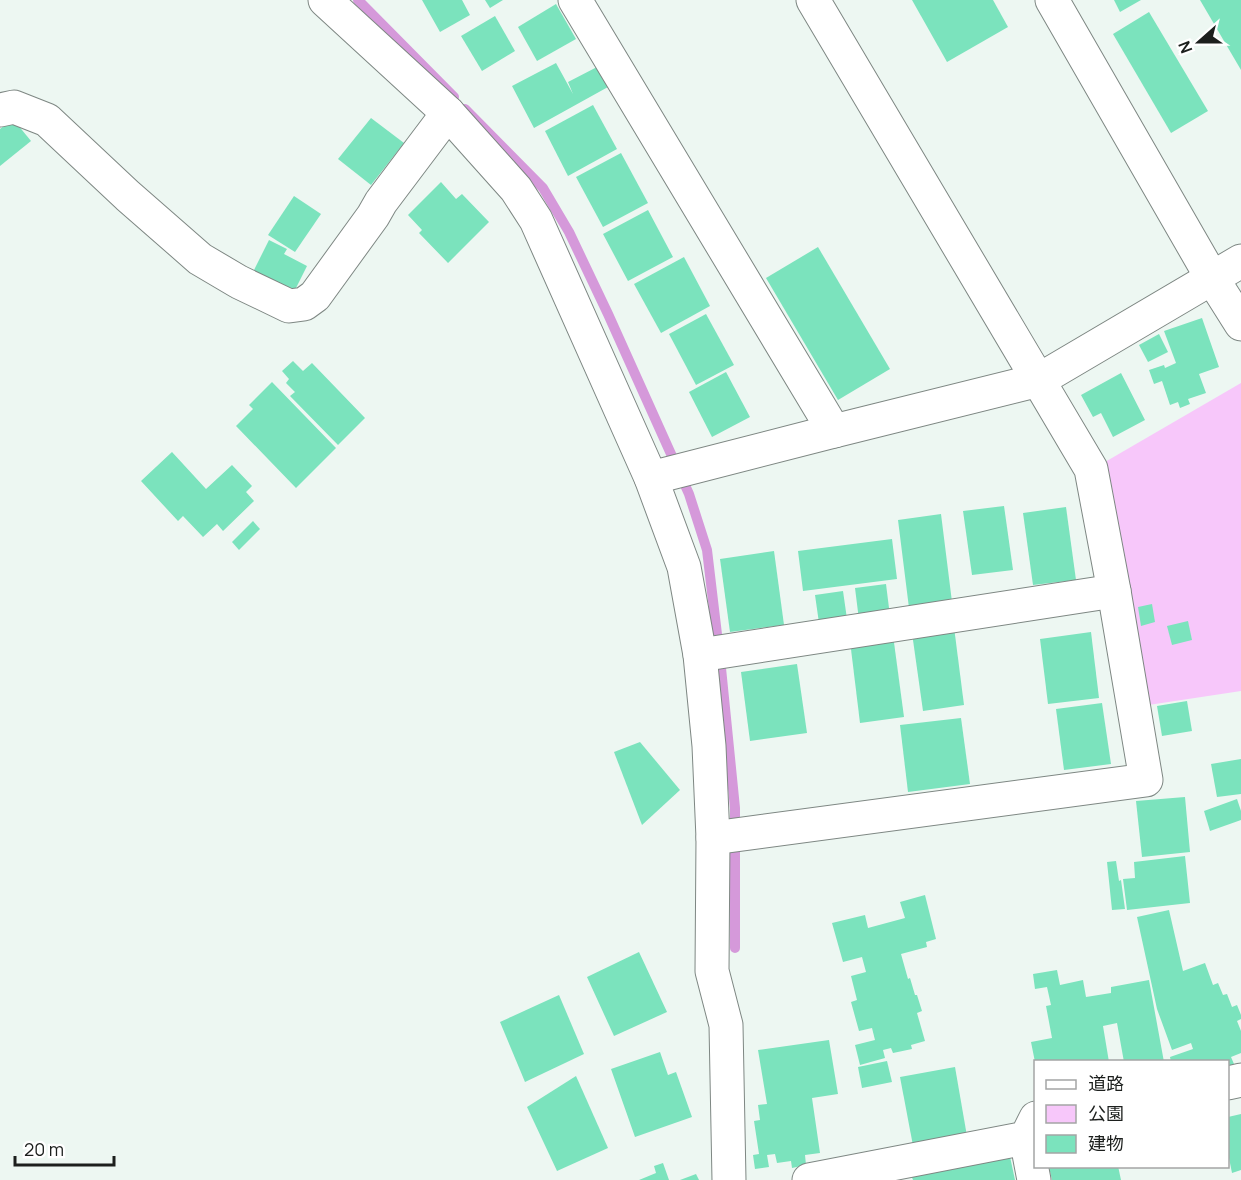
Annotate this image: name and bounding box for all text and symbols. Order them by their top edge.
north arrow [1169,12,1229,72]
text: N [1173,38,1197,57]
legend [1034,1060,1229,1168]
text: 道路 [1088,1071,1124,1095]
text: 公園 [1088,1101,1124,1125]
scale bar [15,1129,114,1167]
text: 建物 [1088,1131,1124,1155]
text: 20 m [24,1137,64,1161]

